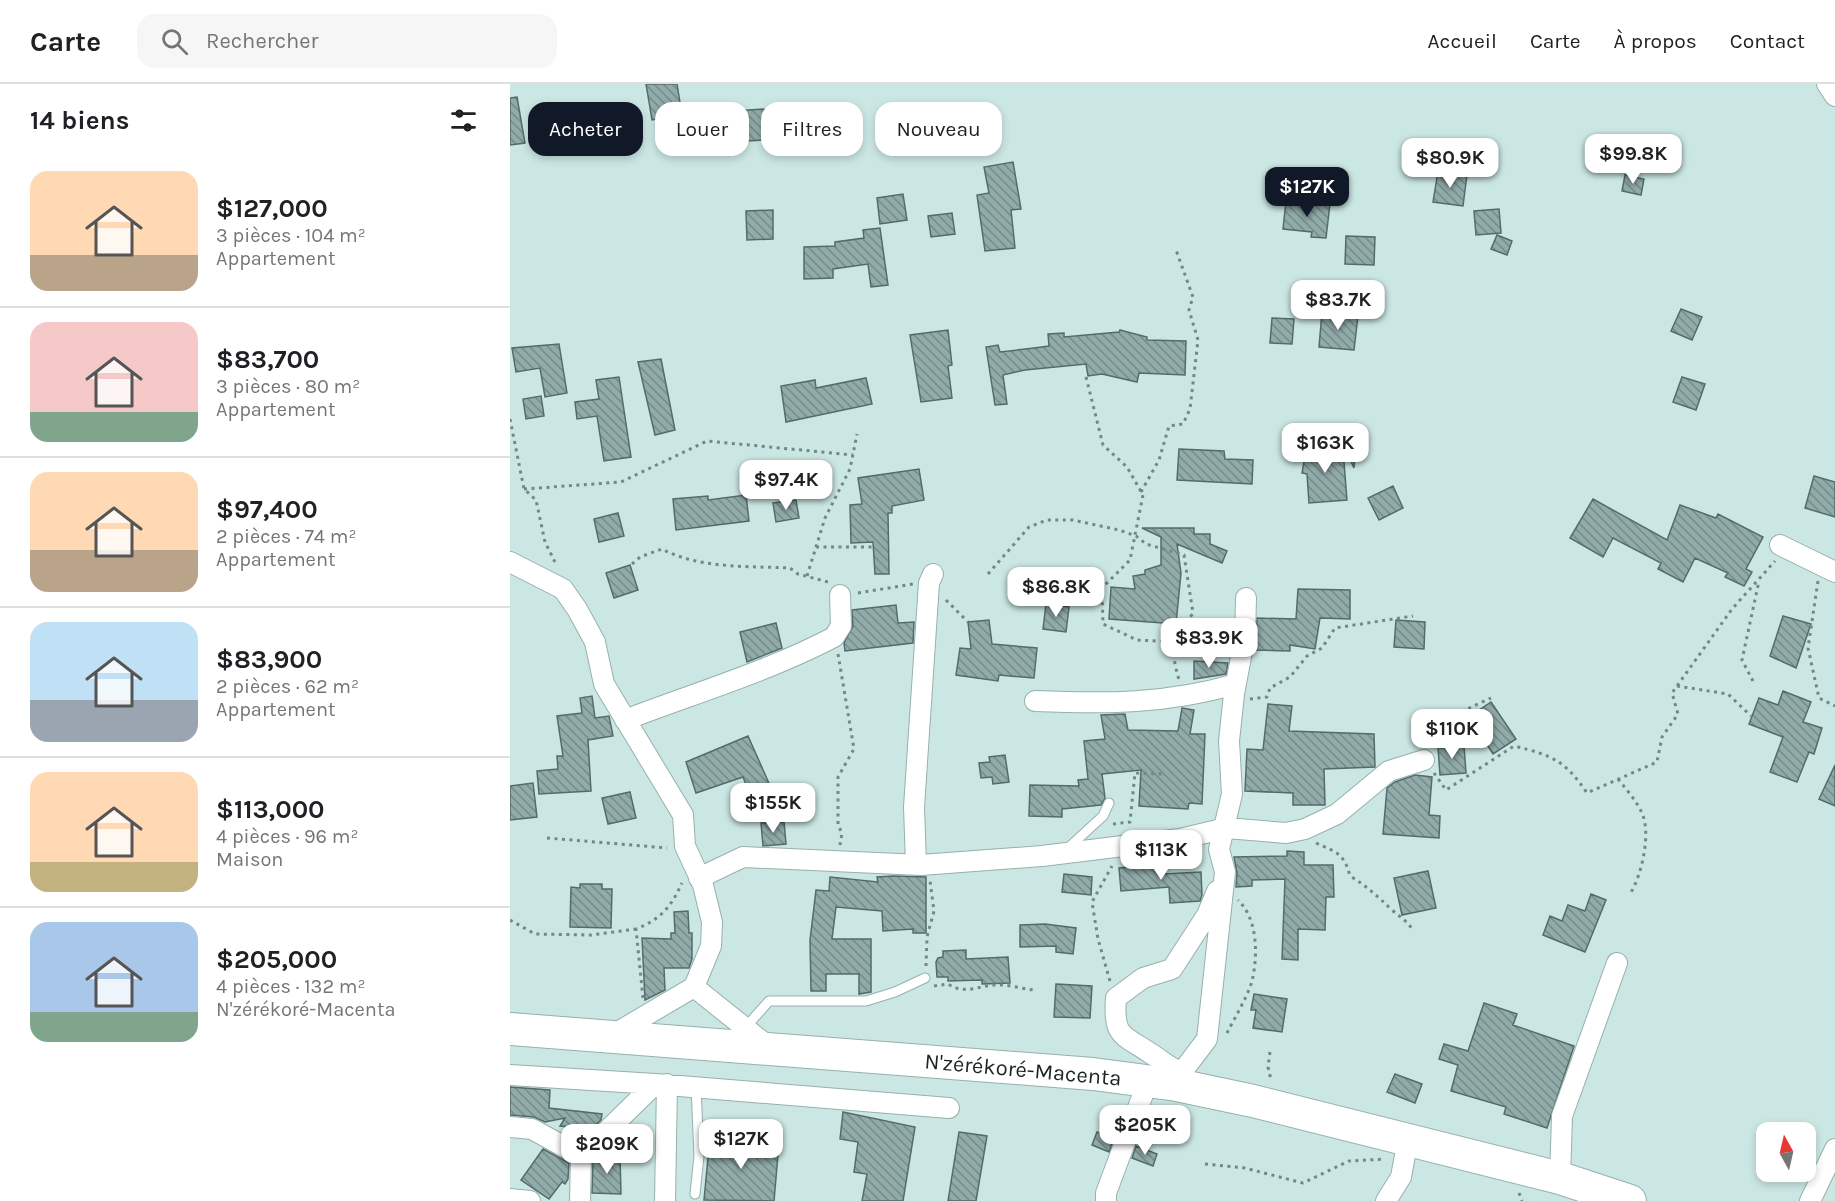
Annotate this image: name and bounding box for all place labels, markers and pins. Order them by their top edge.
pin: $99.8K [1584,134,1682,185]
pin: $80.9K [1401,138,1499,189]
pin: $127K [1265,167,1349,218]
pin: $83.7K [1289,280,1387,331]
pin: $163K [1283,423,1367,474]
pin: $97.4K [737,460,835,511]
pin: $86.8K [1007,567,1105,618]
pin: $83.9K [1160,618,1258,669]
pin: $110K [1410,709,1494,760]
pin: $155K [731,783,815,834]
pin: $113K [1119,830,1203,881]
pin: $205K [1103,1105,1187,1156]
pin: $127K [699,1119,783,1170]
pin: $209K [565,1124,649,1175]

